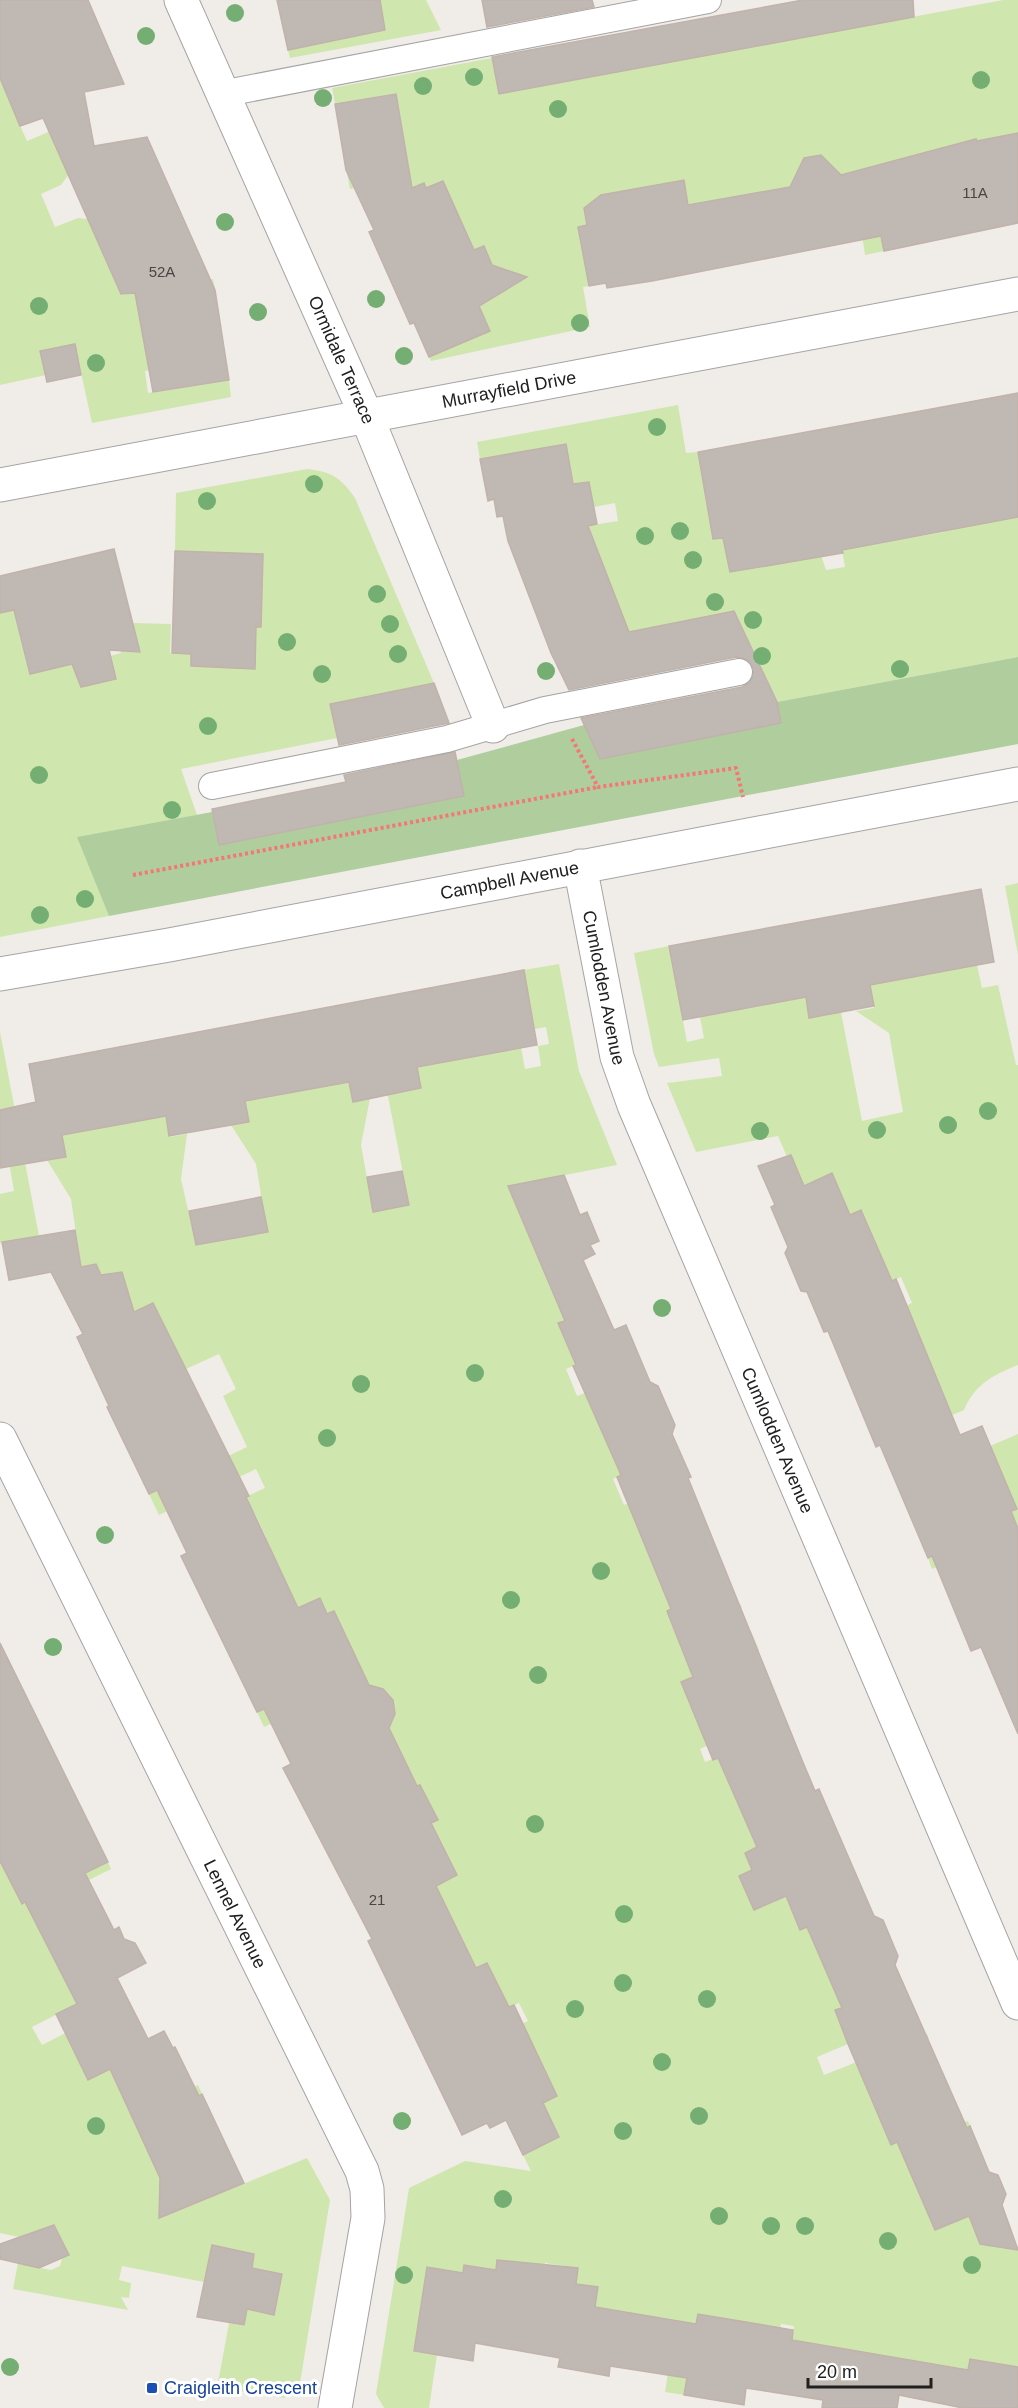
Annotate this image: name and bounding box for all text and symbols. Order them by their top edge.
house number: 11A [962,184,988,201]
house number: 52A [149,263,175,280]
street label: Ormidale Terrace [304,293,378,427]
street label: Murrayfield Drive [440,367,578,412]
street label: Campbell Avenue [438,857,581,903]
street label: Cumlodden Avenue [579,909,629,1068]
street label: Cumlodden Avenue [737,1364,817,1516]
street label: Lennel Avenue [200,1856,270,1972]
house number: 21 [369,1891,385,1908]
scale bar [808,2351,931,2389]
text: 20 m [817,2362,857,2382]
place label: Craigleith Crescent [164,2378,317,2398]
marker: Craigleith Crescent [145,2381,159,2395]

